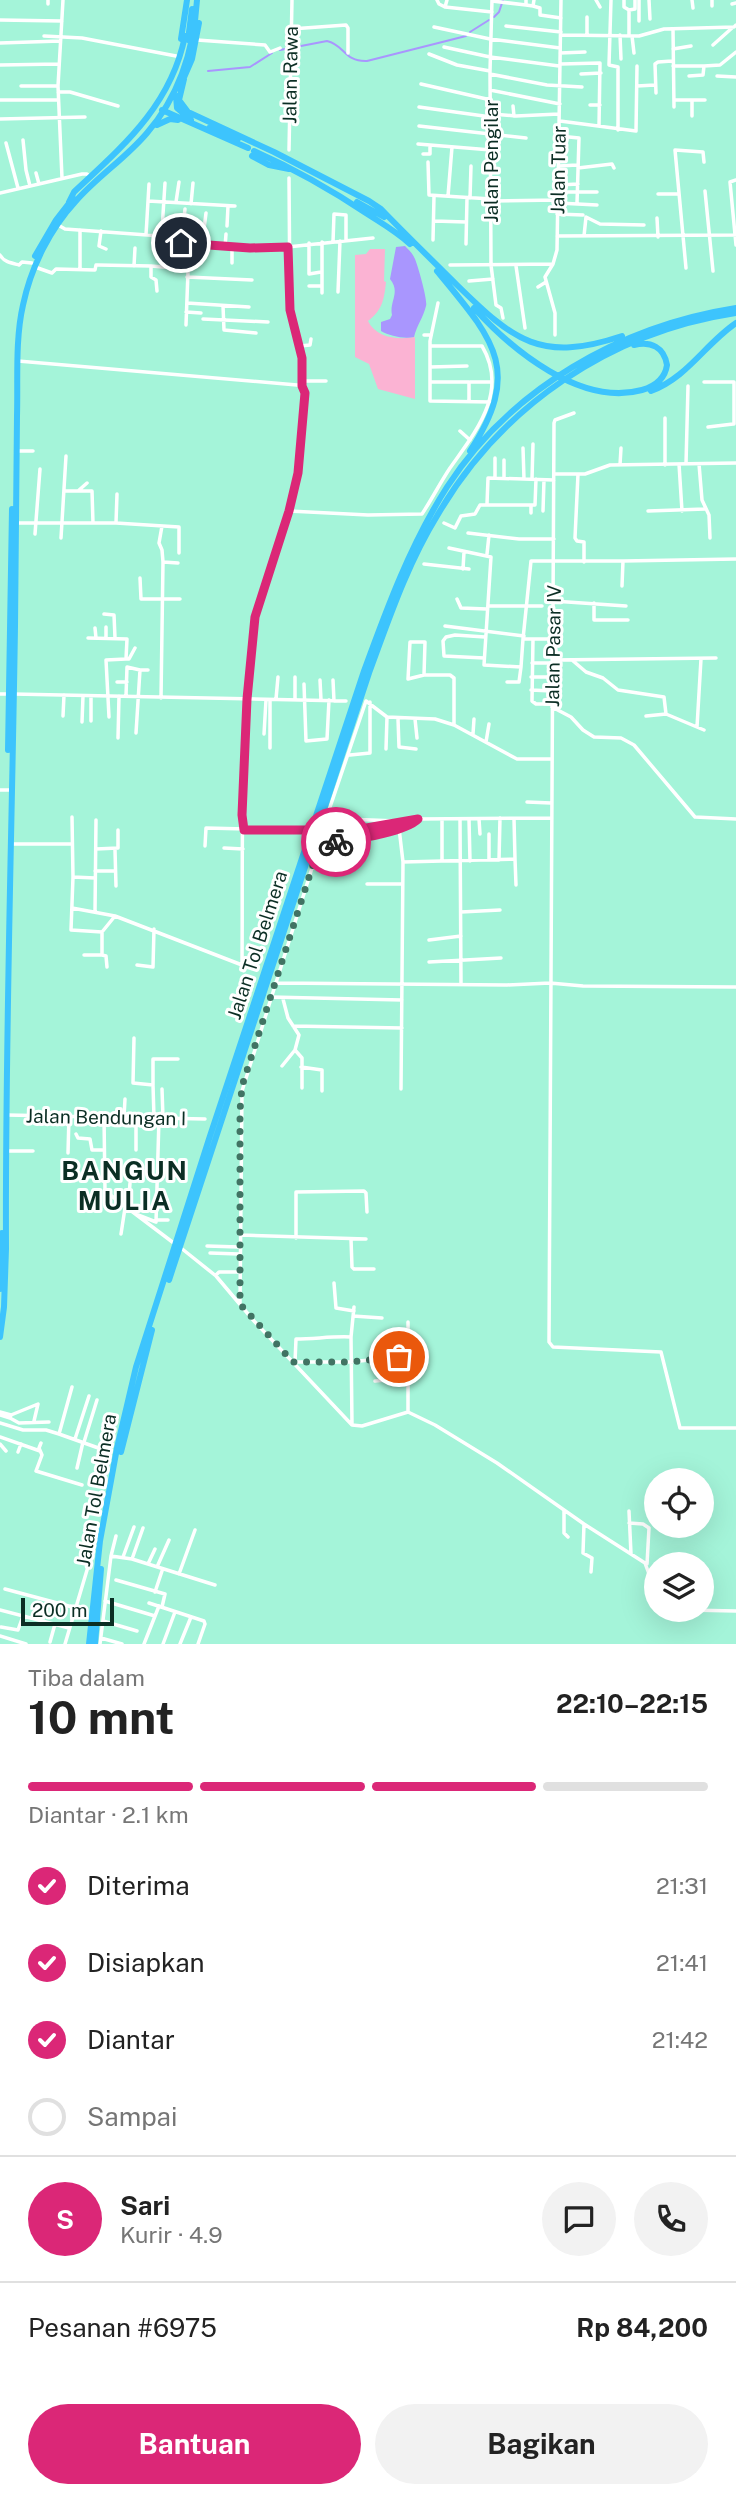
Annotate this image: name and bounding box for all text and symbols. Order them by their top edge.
street label: Jalan Rawa [278,26,302,124]
street label: Jalan Pengilar [480,99,502,223]
street label: Jalan Tuar [546,125,570,215]
pin [151,213,211,273]
icon: home [162,224,200,262]
street label: Jalan Pasar IV [541,584,565,707]
courier [301,807,371,877]
icon: bike [317,823,355,861]
street label: Jalan Tol Belmera [223,868,291,1022]
street label: Jalan Bendungan I [25,1105,187,1129]
district label: BANGUN MULIA [61,1155,189,1216]
pin [369,1327,429,1387]
icon: bag [380,1338,418,1376]
street label: Jalan Tol Belmera [72,1412,120,1568]
map controls [644,1468,714,1622]
button: locate [644,1468,714,1538]
button: layers [644,1552,714,1622]
scale bar [21,1595,114,1627]
text: 200 m [32,1599,88,1621]
text: Tiba dalam [28,1664,145,1691]
text: 22:10–22:15 [556,1688,708,1719]
text: 10 mnt [28,1690,175,1744]
text: Diantar · 2.1 km [28,1801,189,1828]
icon: check [28,1867,66,1905]
text: Diterima [87,1870,190,1901]
text: 21:31 [656,1872,708,1899]
icon: check [28,1944,66,1982]
text: Disiapkan [87,1947,205,1978]
text: 21:41 [656,1949,708,1976]
icon: check [28,2021,66,2059]
text: Diantar [87,2024,175,2055]
text: 21:42 [652,2026,708,2053]
text: Sampai [87,2101,177,2132]
button: chat [542,2182,616,2256]
button: phone [634,2182,708,2256]
text: Sari [120,2190,170,2221]
text: S [56,2204,74,2235]
text: Kurir · 4.9 [120,2221,223,2248]
text: Pesanan #6975 [28,2312,217,2343]
text: Rp 84,200 [576,2312,708,2343]
button: Bantuan [28,2404,361,2484]
button: Bagikan [375,2404,708,2484]

